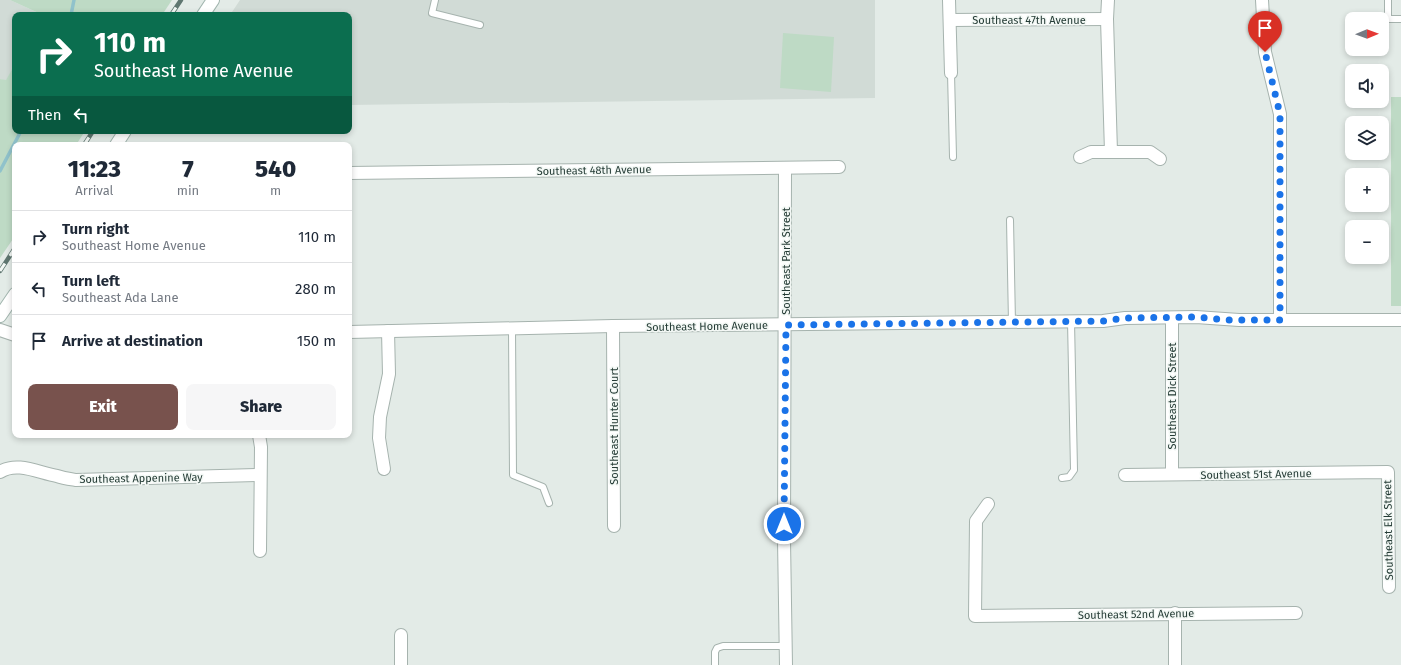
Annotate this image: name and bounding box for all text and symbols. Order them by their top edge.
pin [1248,11,1282,52]
north arrow [1345,12,1389,56]
map controls [1345,12,1389,264]
street label: Southeast 47th Avenue [972,14,1086,27]
icon: arrive [1254,17,1276,39]
text: 110 m [94,26,166,59]
icon: right [28,28,80,80]
text: Southeast Home Avenue [94,60,293,82]
button: sound [1345,64,1389,108]
icon: left [70,104,92,126]
text: Then [28,106,62,124]
button: layers [1345,116,1389,160]
text: 11:23 [68,155,121,183]
text: 7 [182,155,194,183]
text: 540 [255,155,296,183]
street label: Southeast 48th Avenue [537,163,652,178]
button: + [1345,168,1389,212]
text: Arrival [75,183,113,198]
text: min [177,183,199,198]
text: m [270,183,281,198]
street label: Southeast Park Street [780,207,793,315]
text: Turn right [62,220,129,238]
button: − [1345,220,1389,264]
icon: right [28,226,50,248]
text: 110 m [298,228,336,246]
text: Southeast Home Avenue [62,238,206,253]
text: Turn left [62,272,120,290]
icon: left [28,278,50,300]
text: 280 m [295,280,336,298]
text: Southeast Ada Lane [62,290,179,305]
street label: Southeast Home Avenue [646,319,768,334]
icon: arrive [28,330,50,352]
text: Arrive at destination [62,332,203,350]
text: 150 m [297,332,336,350]
street label: Southeast Dick Street [1166,343,1179,449]
street label: Southeast Hunter Court [608,367,621,485]
button: Exit [28,384,178,430]
button: Share [186,384,336,430]
street label: Southeast 51st Avenue [1200,467,1312,482]
street label: Southeast Appenine Way [79,471,203,486]
street label: Southeast Elk Street [1381,480,1396,580]
position arrow [763,503,805,545]
street label: Southeast 52nd Avenue [1078,607,1194,622]

